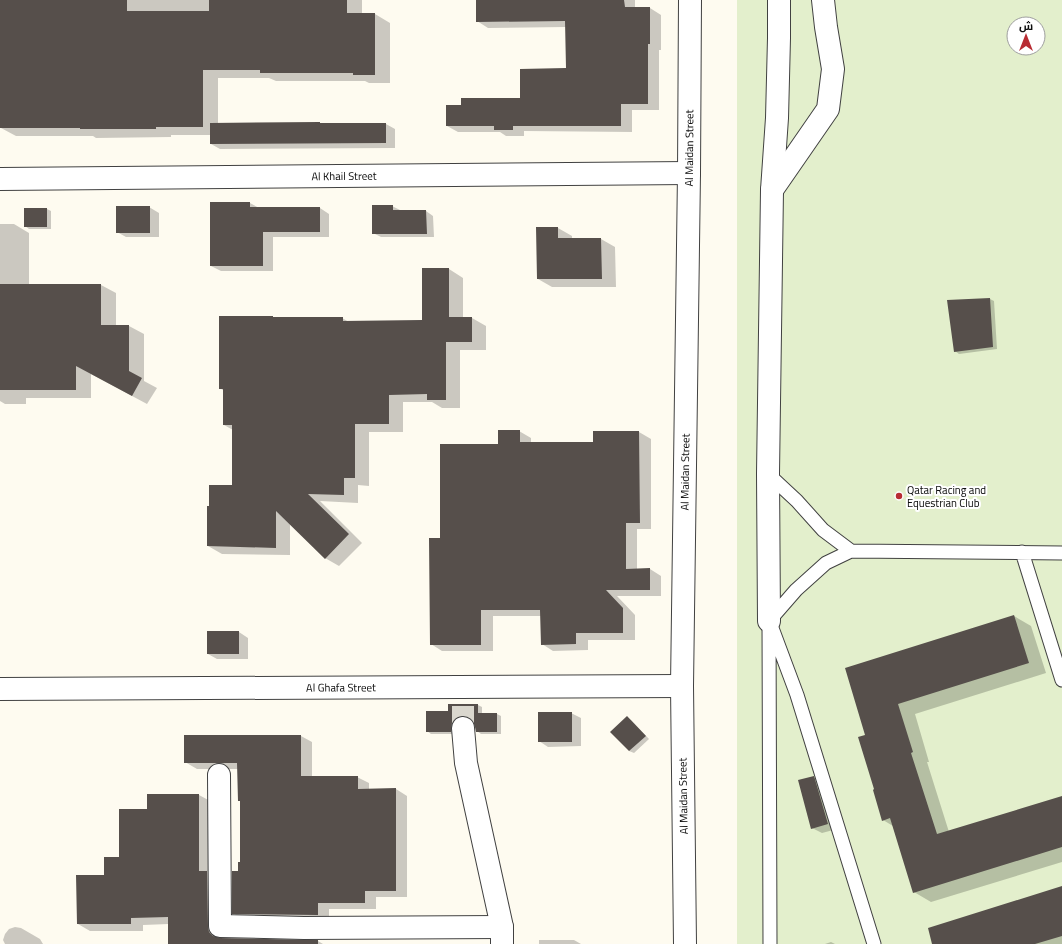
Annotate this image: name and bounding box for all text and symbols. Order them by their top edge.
north arrow [1006,16,1046,56]
text: ش [1019,16,1033,36]
street label: Al Maidan Street [679,109,699,187]
street label: Al Khail Street [311,166,377,186]
street label: Al Maidan Street [674,433,695,511]
place label: Qatar Racing and Equestrian Club [907,480,986,513]
marker: Qatar Racing and Equestrian Club [894,491,904,501]
street label: Al Ghafa Street [306,677,376,698]
street label: Al Maidan Street [672,757,694,835]

